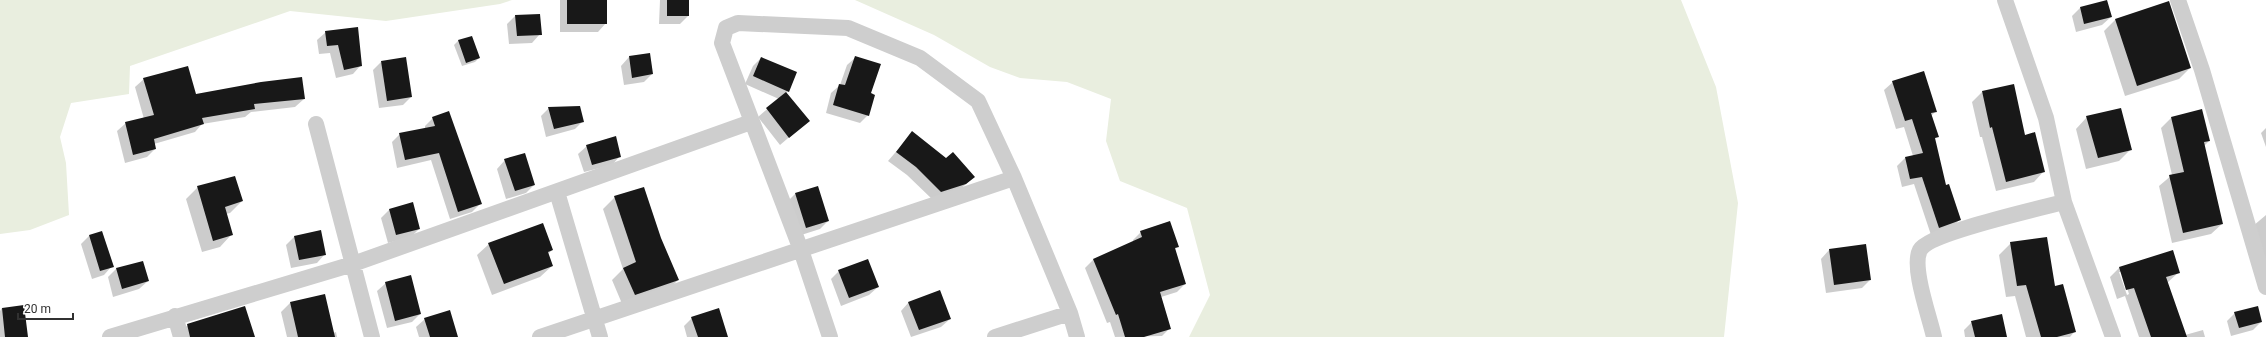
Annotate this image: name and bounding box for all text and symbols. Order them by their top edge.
scale bar [18,295,73,321]
text: 20 m [24,302,51,316]

